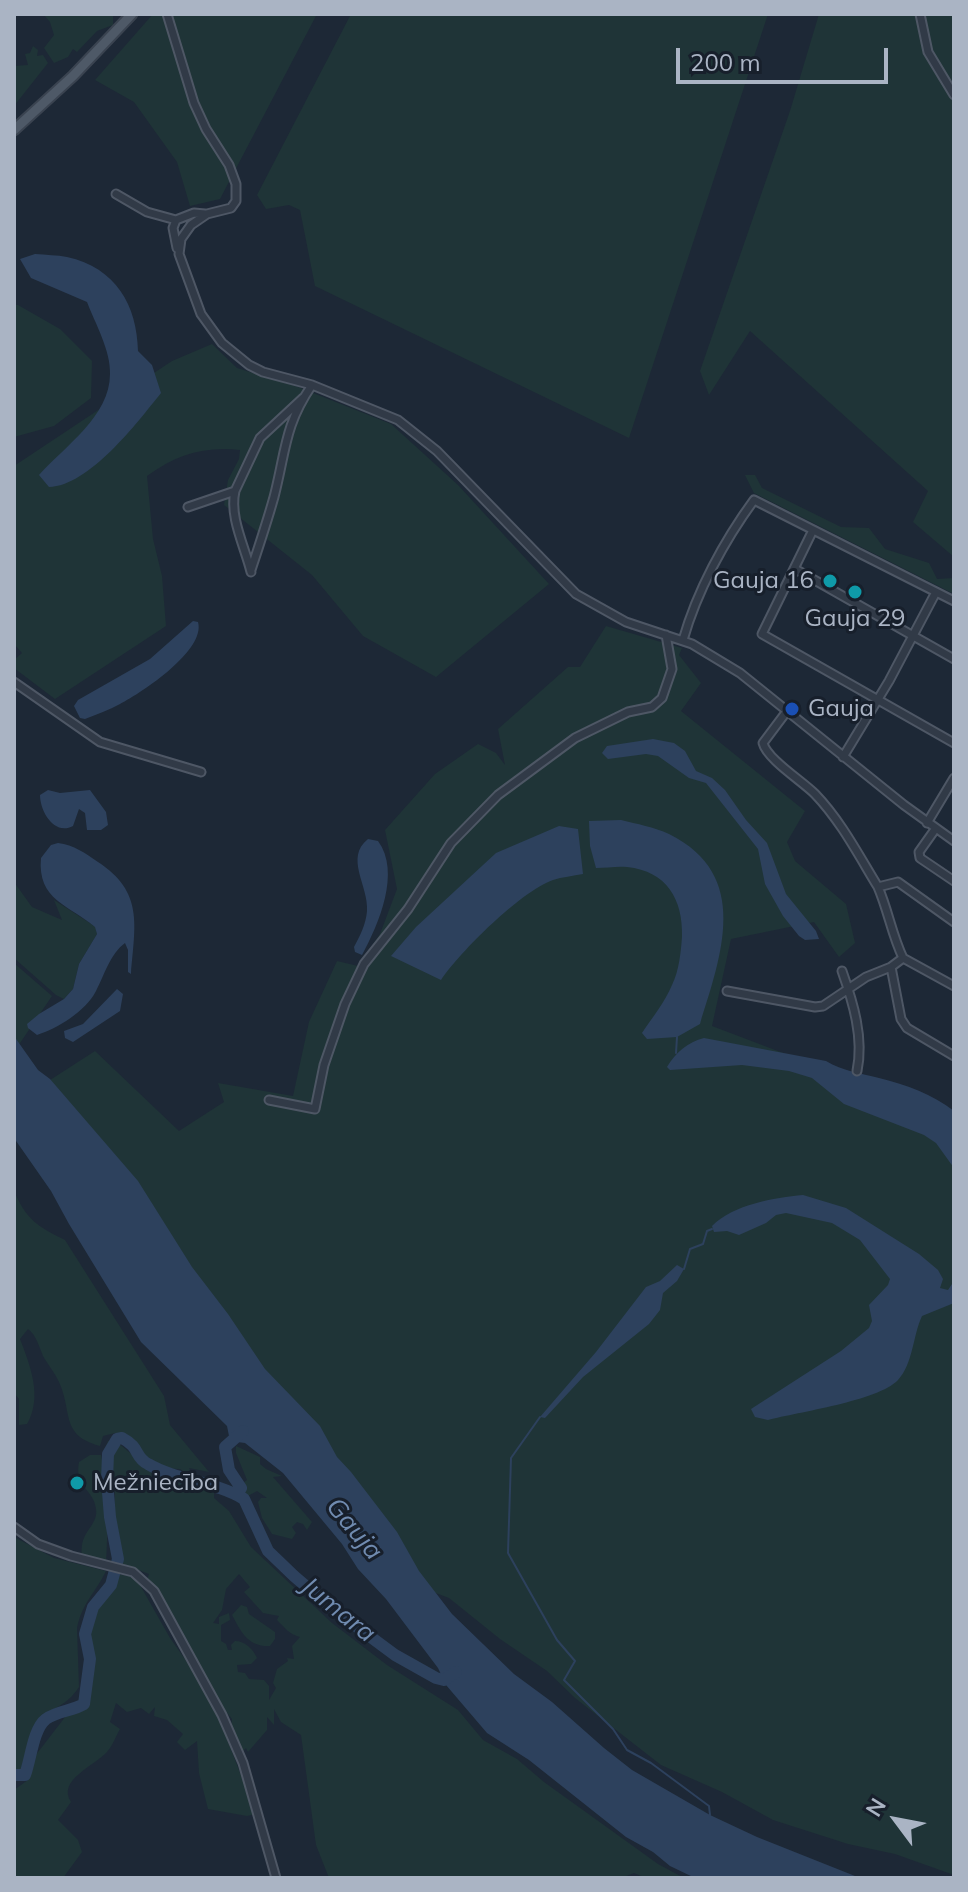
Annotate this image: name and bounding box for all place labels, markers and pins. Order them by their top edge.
place label: Gauja 16 [713,567,814,595]
marker: Gauja 16 [821,572,839,590]
marker: Gauja 29 [846,583,864,601]
place label: Gauja 29 [805,605,905,633]
place label: Gauja [808,695,874,723]
marker: Gauja [783,700,801,718]
place label: Mežniecība [93,1469,218,1497]
marker: Mežniecība [68,1474,86,1492]

